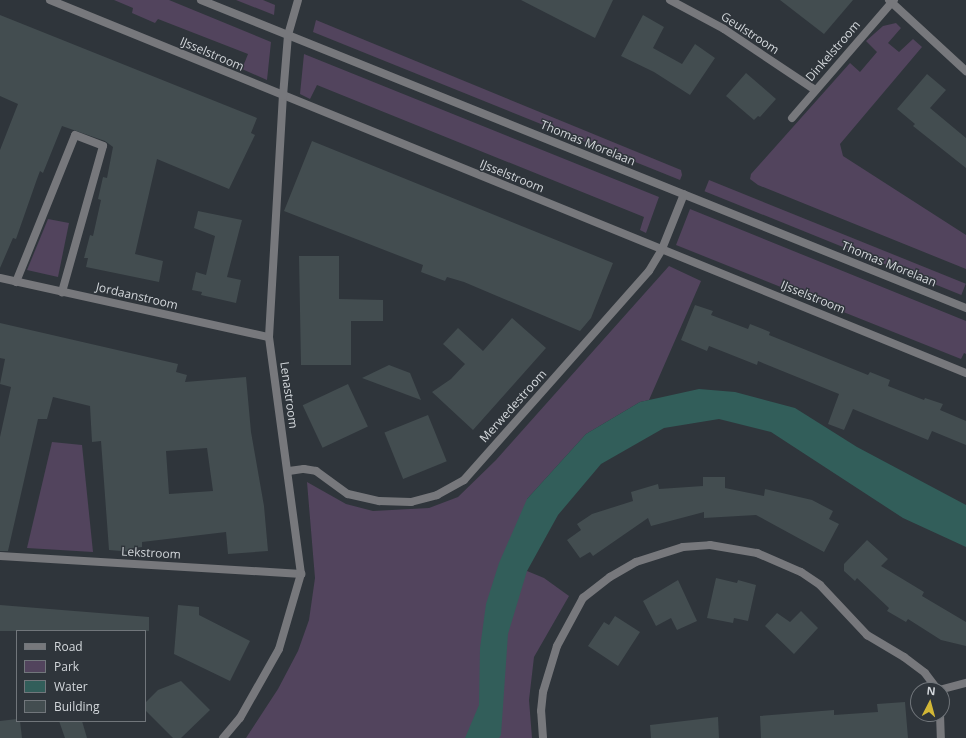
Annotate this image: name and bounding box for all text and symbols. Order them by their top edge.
street label: Geulstroom [718,9,782,57]
street label: Dinkelstroom [803,18,863,84]
street label: IJsselstroom [178,34,246,74]
street label: Thomas Morelaan [538,117,638,169]
street label: IJsselstroom [478,157,546,195]
street label: Thomas Morelaan [839,238,939,290]
street label: IJsselstroom [779,278,847,316]
street label: Jordaanstroom [95,280,179,312]
street label: Lenastroom [277,361,301,429]
street label: Merwedestroom [477,367,549,445]
street label: Lekstroom [121,544,181,562]
legend [16,630,146,722]
text: Road [54,638,83,655]
text: Park [54,658,79,675]
text: Water [54,678,88,695]
north arrow [910,682,950,722]
text: N [926,683,936,698]
text: Building [54,698,99,715]

